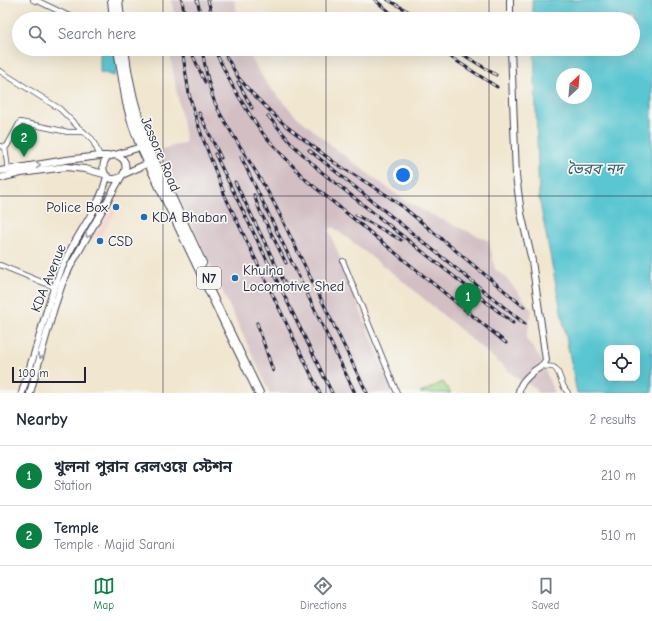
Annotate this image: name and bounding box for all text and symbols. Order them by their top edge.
search box [12,12,640,56]
icon: search [26,23,48,45]
text: Search here [58,25,136,43]
north arrow [556,68,592,104]
street label: Jessore Road [137,114,184,194]
pin: 2 [11,124,37,157]
water label: ভৈরব নদ [567,160,626,178]
one-way arrow [35,161,42,170]
your location [393,165,413,185]
place label: Police Box [46,199,108,216]
marker: Police Box [111,202,121,212]
place label: KDA Bhaban [152,209,227,226]
marker: KDA Bhaban [139,212,149,222]
one-way arrow [85,231,92,238]
place label: CSD [108,233,133,250]
marker: CSD [95,236,105,246]
street label: KDA Avenue [27,242,70,315]
place label: Khulna Locomotive Shed [243,262,344,295]
road number: N7 [197,267,221,289]
marker: Khulna Locomotive Shed [230,273,240,283]
pin: 1 [455,283,481,316]
map controls [604,345,640,381]
button: locate [604,345,640,381]
one-way arrow [37,352,46,359]
scale bar [12,365,86,384]
text: 100 m [18,367,49,380]
text: Nearby [16,410,67,429]
text: 2 results [589,412,636,427]
text: খুলনা পুরান রেলওয়ে স্টেশন [54,458,232,476]
text: 1 [26,468,32,483]
text: 210 m [601,468,636,483]
text: Station [54,478,92,493]
text: Temple [54,519,99,537]
text: 2 [26,528,32,543]
text: 510 m [601,528,636,543]
text: Temple · Majid Sarani [54,537,175,552]
tab: Map [93,575,115,612]
tab: Directions [300,575,347,612]
tab: Saved [532,575,559,612]

